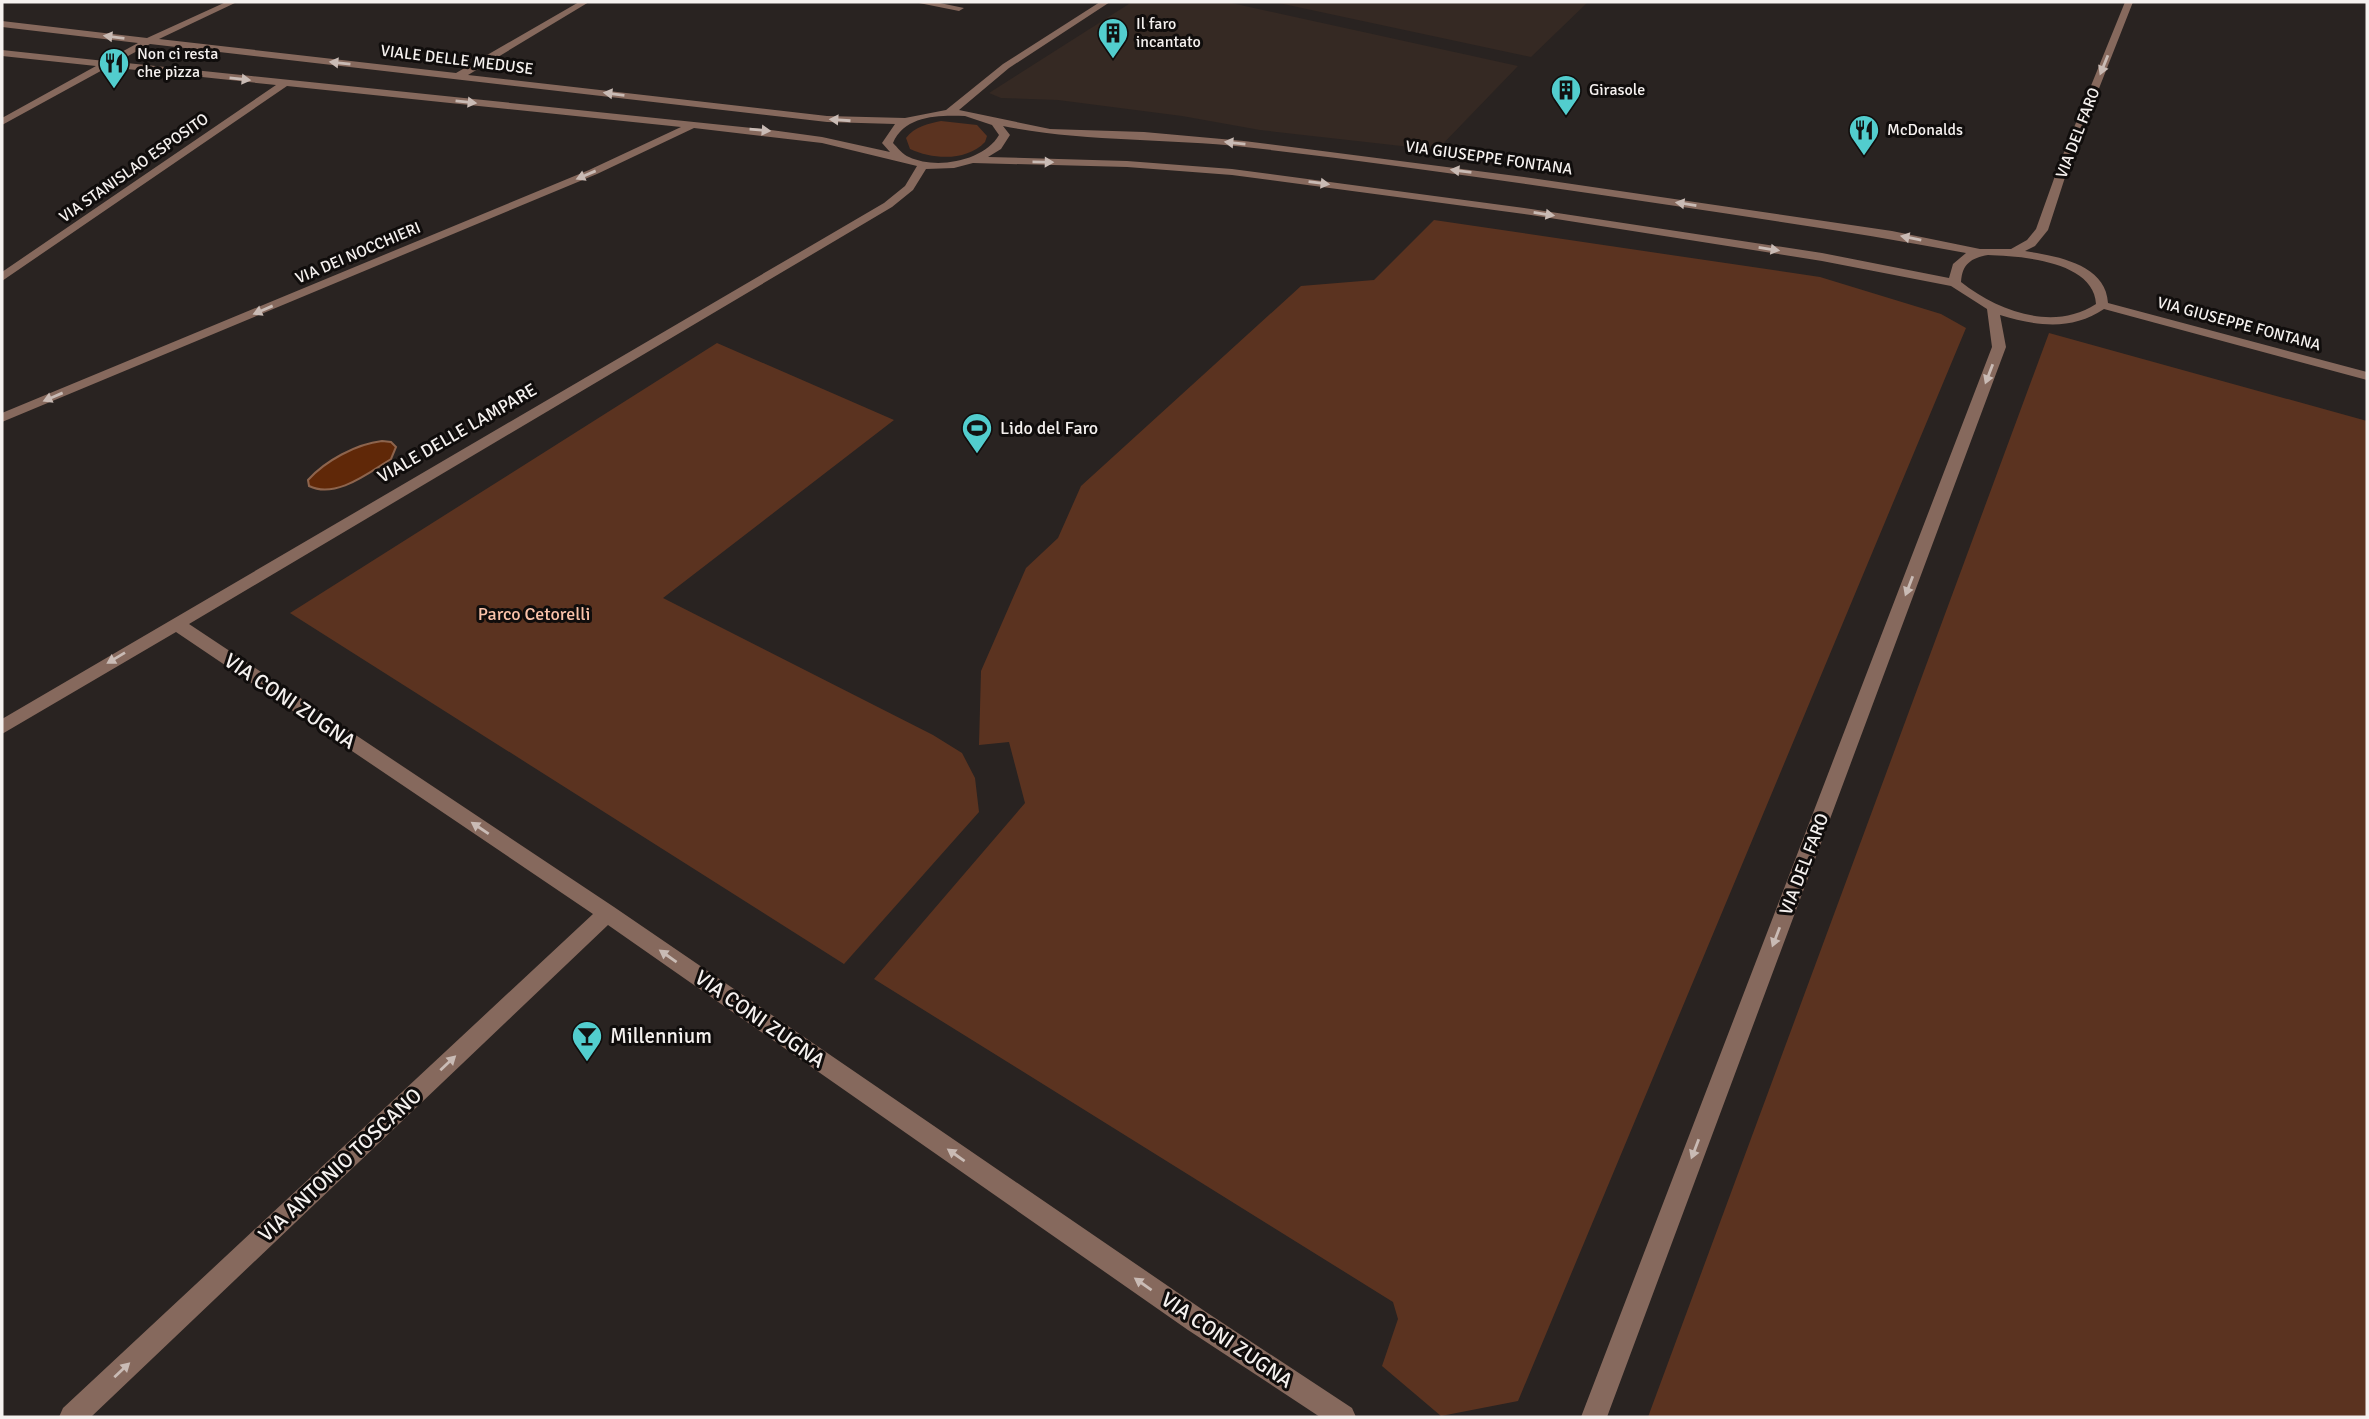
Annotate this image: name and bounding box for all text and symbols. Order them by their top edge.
place label: Il faro incantato [1136,14,1201,52]
building icon: Il faro incantato [1096,16,1130,60]
one-way arrow [102,31,124,42]
street label: VIALE DELLE MEDUSE [379,41,535,79]
place label: Non ci resta che pizza [137,44,218,82]
restaurant icon: Non ci resta che pizza [97,46,131,90]
one-way arrow [2098,55,2109,76]
one-way arrow [329,57,351,68]
building icon: Girasole [1549,73,1583,117]
one-way arrow [229,74,251,85]
place label: Girasole [1589,80,1645,100]
street label: VIA DEL FARO [2052,85,2104,181]
one-way arrow [603,89,625,100]
one-way arrow [456,97,478,108]
street label: VIA STANISLAO ESPOSITO [55,109,213,227]
restaurant icon: McDonalds [1847,113,1881,157]
one-way arrow [829,114,851,125]
place label: McDonalds [1887,120,1963,140]
one-way arrow [749,125,771,136]
street label: VIA GIUSEPPE FONTANA [1404,136,1574,180]
one-way arrow [1224,137,1246,148]
one-way arrow [1032,156,1054,167]
one-way arrow [1450,166,1472,177]
one-way arrow [575,170,596,181]
one-way arrow [1308,177,1330,188]
one-way arrow [1675,198,1697,209]
one-way arrow [1533,209,1555,220]
street label: VIA DEI NOCCHIERI [292,218,424,288]
one-way arrow [1900,233,1922,244]
one-way arrow [1758,244,1780,255]
street label: VIA GIUSEPPE FONTANA [2155,293,2323,356]
one-way arrow [252,304,273,315]
one-way arrow [1984,363,1995,384]
street label: VIALE DELLE LAMPARE [373,378,541,488]
one-way arrow [42,391,63,402]
sports icon: Lido del Faro [960,411,994,455]
place label: Lido del Faro [1000,417,1098,439]
one-way arrow [1903,576,1914,597]
park label: Parco Cetorelli [478,603,590,625]
street label: VIA CONI ZUGNA [219,647,361,755]
one-way arrow [107,652,126,665]
street label: VIA DEL FARO [1775,810,1833,918]
one-way arrow [470,822,490,835]
one-way arrow [1770,926,1781,947]
one-way arrow [659,949,678,962]
street label: VIA CONI ZUGNA [690,964,830,1074]
bar icon: Millennium [570,1019,604,1063]
place label: Millennium [610,1023,712,1049]
one-way arrow [439,1056,456,1072]
street label: VIA ANTONIO TOSCANO [253,1083,427,1247]
one-way arrow [1690,1139,1701,1160]
one-way arrow [947,1148,965,1162]
one-way arrow [1134,1277,1152,1291]
street label: VIA CONI ZUGNA [1156,1286,1298,1394]
one-way arrow [113,1363,130,1379]

